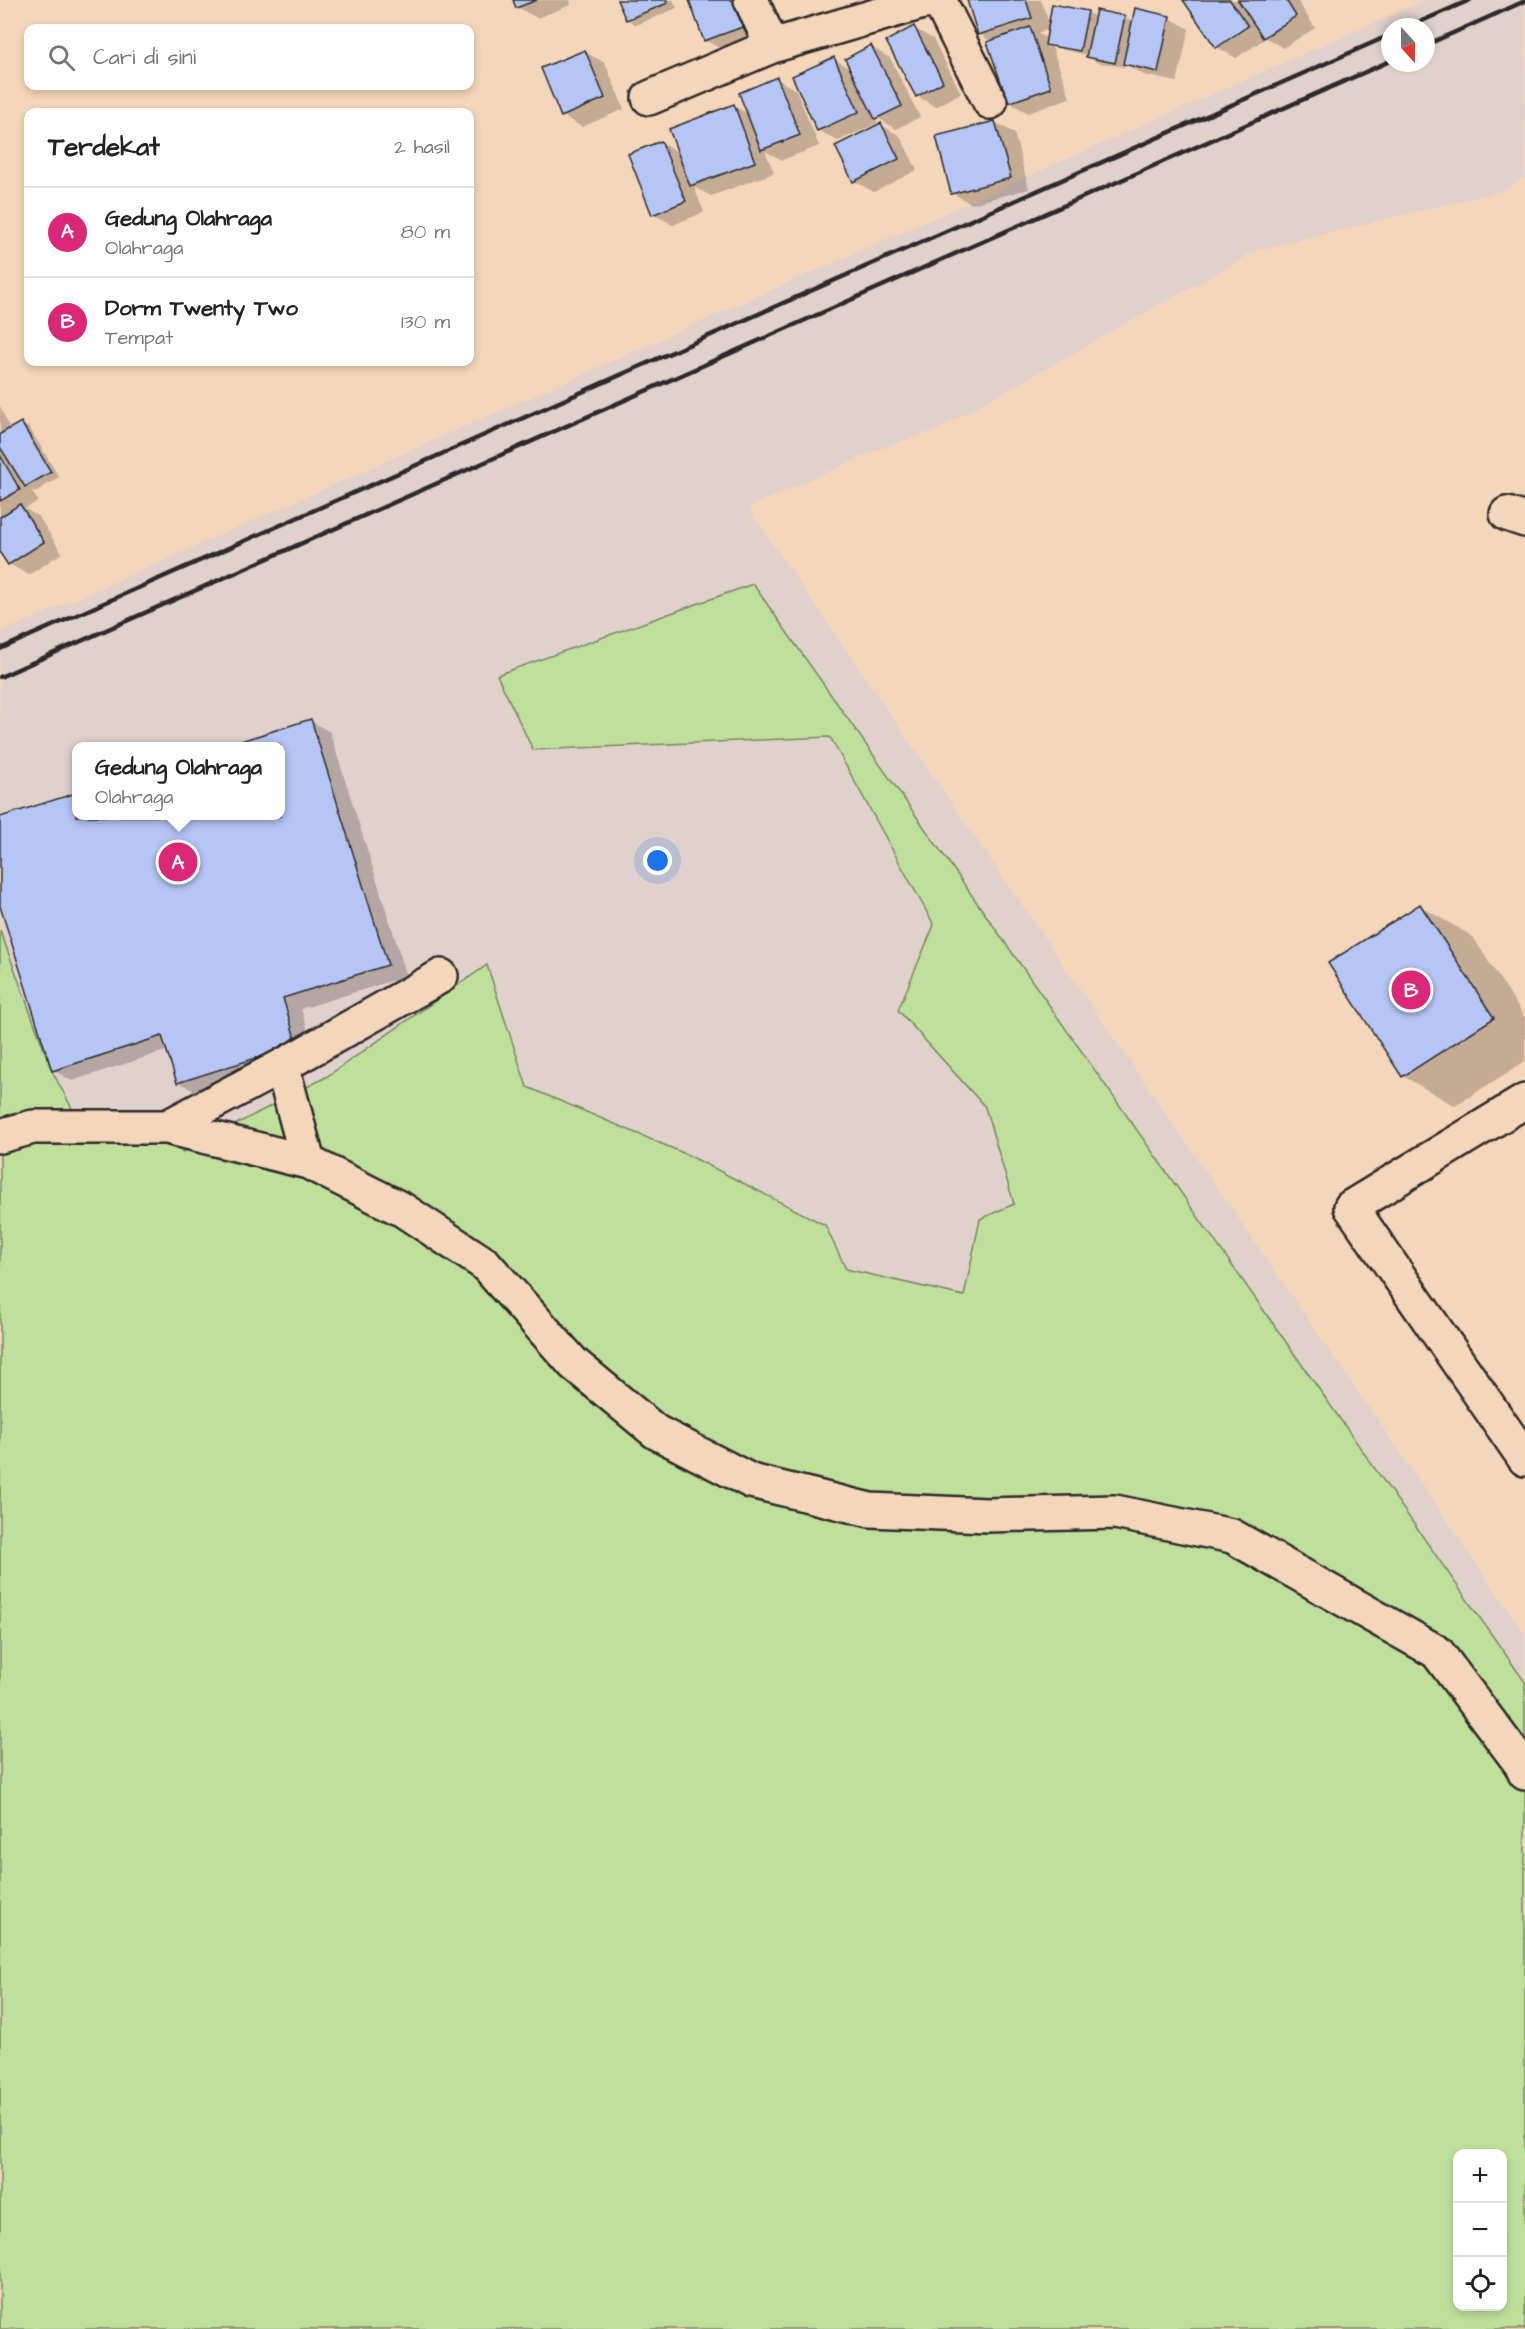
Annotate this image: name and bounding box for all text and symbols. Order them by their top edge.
north arrow [1381,18,1435,72]
search box [24,24,474,90]
icon: search [45,41,78,74]
text: Cari di sini [93,42,196,73]
text: Terdekat [48,129,160,165]
text: 2 hasil [394,133,450,161]
text: Gedung Olahraga [105,203,272,234]
text: A [61,218,74,246]
text: 80 m [401,218,450,246]
text: Olahraga [105,234,183,262]
text: Dorm Twenty Two [105,293,298,324]
text: B [60,308,75,336]
text: 130 m [401,308,450,336]
text: Tempat [105,324,173,352]
popup [72,742,285,820]
text: Gedung Olahraga [95,752,262,783]
text: Olahraga [95,783,173,811]
pin: A [158,840,198,884]
your location [643,846,672,875]
pin: B [1392,968,1430,1012]
map controls [1453,2149,1507,2311]
button: + [1453,2149,1507,2203]
button: − [1453,2203,1507,2257]
button: locate [1453,2257,1507,2311]

